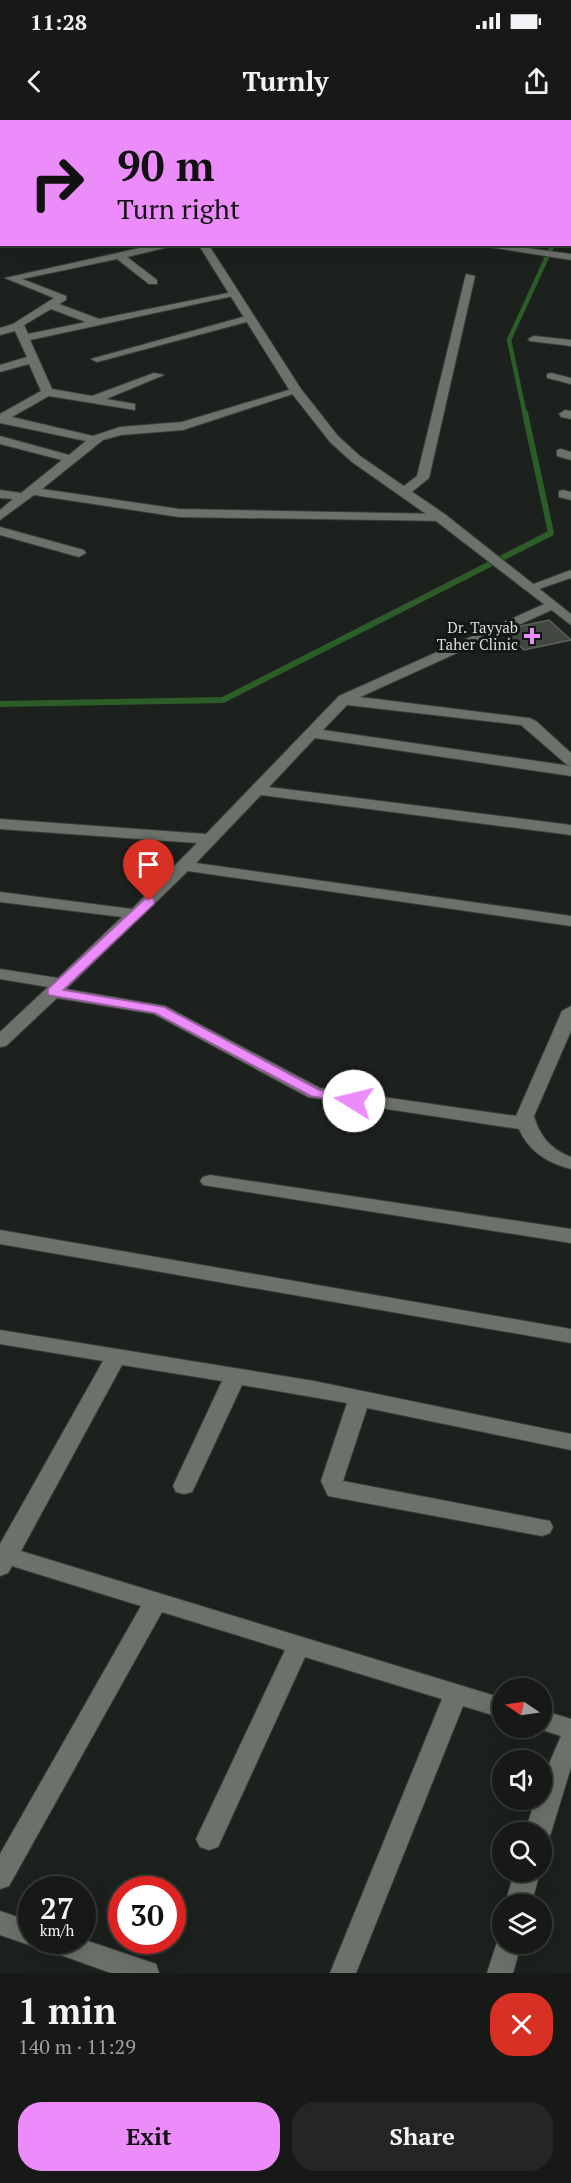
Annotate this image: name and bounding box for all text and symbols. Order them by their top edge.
text: 11:28 [30,7,87,36]
text: Turnly [242,63,329,99]
icon: back [18,65,51,98]
icon: share [520,65,553,98]
text: 90 m [117,137,215,193]
icon: right [18,144,96,222]
text: Turn right [117,191,240,227]
place label: Dr. Tayyab Taher Clinic [437,617,518,654]
marker: Dr. Tayyab Taher Clinic [523,627,541,645]
pin [123,839,174,901]
icon: arrive [132,848,165,881]
position arrow [322,1069,386,1133]
north arrow [492,1678,552,1738]
map controls [492,1678,552,1954]
button: sound [492,1750,552,1810]
button: search [492,1822,552,1882]
speed limit sign: 30 [108,1876,186,1954]
text: 27 [40,1888,74,1928]
button: layers [492,1894,552,1954]
text: km/h [40,1920,74,1940]
text: 1 min [18,1987,116,2034]
button: close [490,1993,553,2056]
text: 140 m · 11:29 [18,2033,136,2060]
button: Exit [18,2102,280,2171]
button: Share [292,2102,553,2171]

